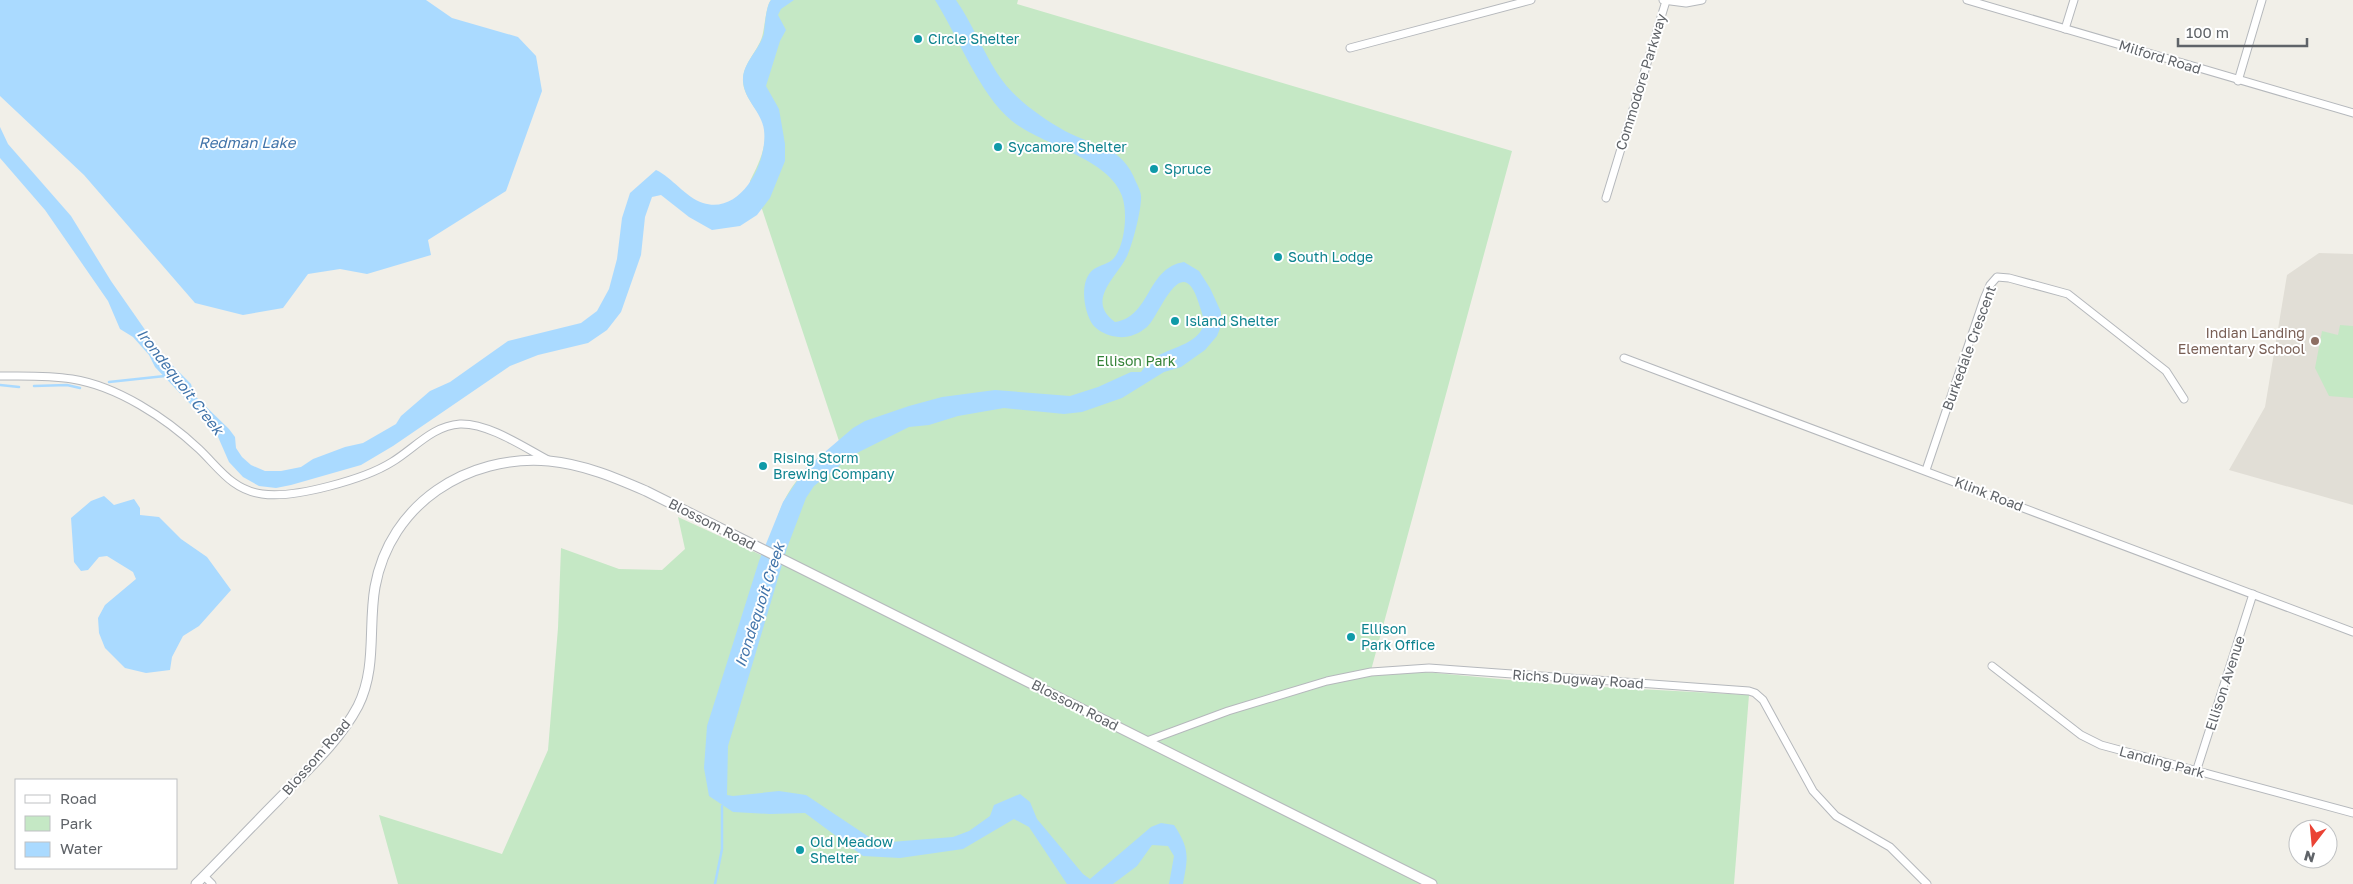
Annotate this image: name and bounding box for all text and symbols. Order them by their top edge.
street label: Commodore Parkway [1612,11,1669,152]
scale bar [2178,15,2307,47]
text: 100 m [2186,23,2229,41]
place label: Circle Shelter [928,30,1020,47]
marker: Circle Shelter [912,33,924,45]
street label: Milford Road [2117,36,2203,77]
water label: Redman Lake [199,133,297,151]
place label: Sycamore Shelter [1008,138,1127,155]
marker: Sycamore Shelter [992,141,1004,153]
place label: Spruce [1164,160,1211,177]
marker: Spruce [1148,163,1160,175]
place label: South Lodge [1288,248,1373,265]
marker: South Lodge [1272,251,1284,263]
street label: Burkedale Crescent [1938,283,1999,413]
place label: Island Shelter [1185,312,1280,329]
marker: Island Shelter [1169,315,1181,327]
place label: Indian Landing Elementary School [2178,324,2305,357]
water label: Irondequoit Creek [134,325,229,439]
marker: Indian Landing Elementary School [2309,335,2321,347]
park label: Ellison Park [1096,352,1176,369]
place label: Rising Storm Brewing Company [773,449,895,482]
marker: Rising Storm Brewing Company [757,460,769,472]
street label: Klink Road [1952,473,2026,514]
street label: Blossom Road [666,494,759,553]
water label: Irondequoit Creek [730,539,788,669]
place label: Ellison Park Office [1361,620,1435,653]
marker: Ellison Park Office [1345,631,1357,643]
street label: Ellison Avenue [2201,633,2248,732]
street label: Richs Dugway Road [1512,665,1644,692]
street label: Blossom Road [1029,675,1122,734]
street label: Blossom Road [278,715,353,798]
street label: Landing Park [2117,742,2207,781]
legend [15,779,178,869]
text: Road [60,789,97,807]
text: Park [60,814,93,832]
north arrow [2288,819,2338,869]
place label: Old Meadow Shelter [810,833,893,866]
text: Water [60,839,103,857]
marker: Old Meadow Shelter [794,844,806,856]
text: N [2302,847,2317,867]

